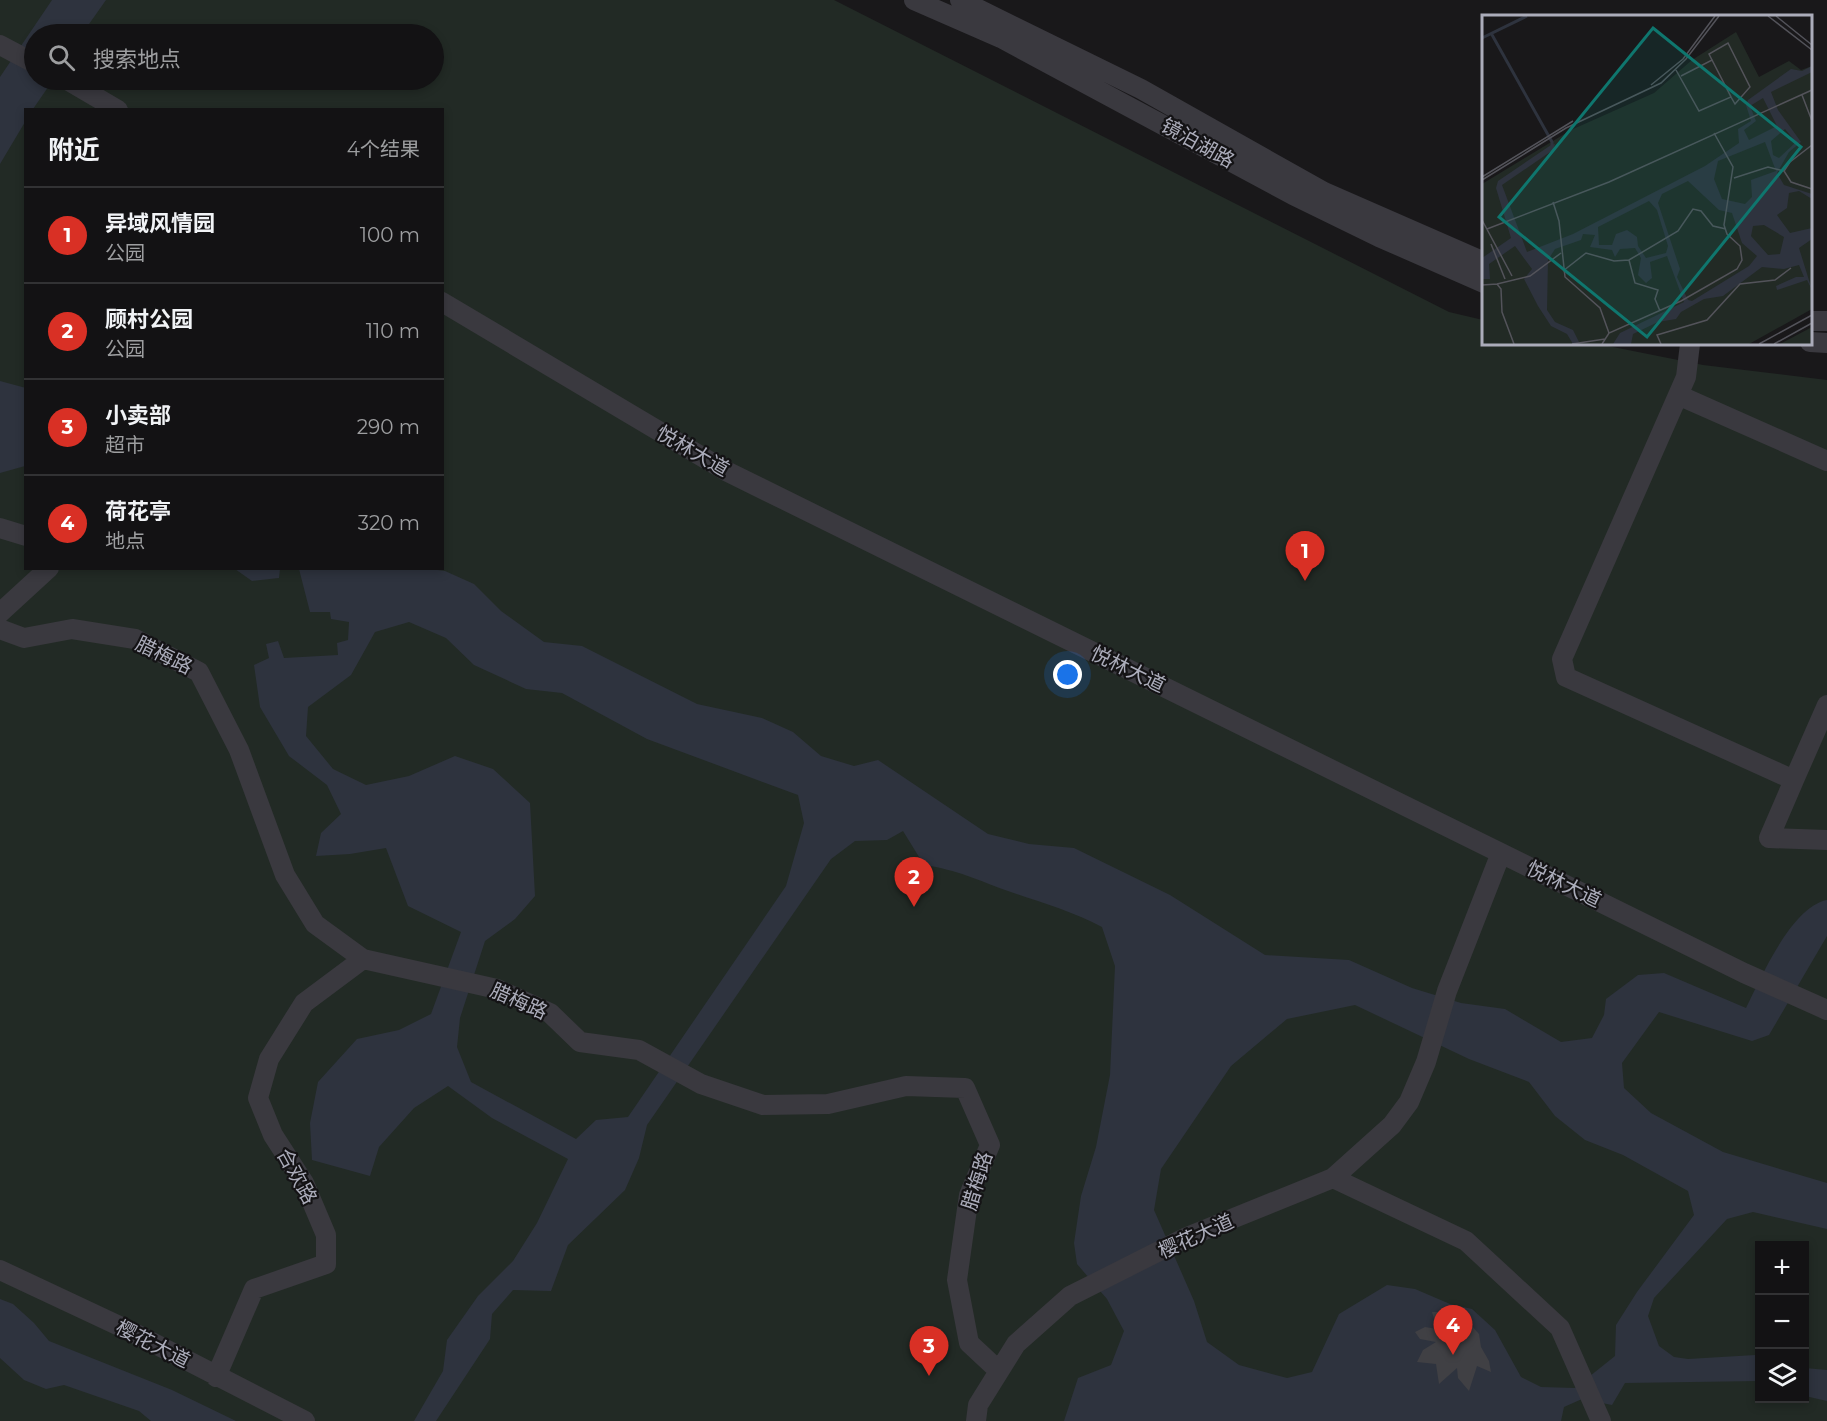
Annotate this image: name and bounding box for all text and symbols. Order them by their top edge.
inset map [1482,15,1812,345]
search box [24,24,444,90]
icon: search [45,41,78,74]
text: 搜索地点 [93,46,181,73]
street label: 镜泊湖路 [1157,113,1239,173]
text: 附近 [48,134,100,166]
text: 4个结果 [347,137,420,161]
text: 异域风情园 [105,210,215,237]
text: 1 [64,223,71,247]
text: 100 m [360,223,420,247]
text: 公园 [105,241,145,265]
text: 顾村公园 [105,306,193,333]
text: 2 [62,319,73,343]
text: 110 m [366,319,420,343]
text: 公园 [105,337,145,361]
text: 小卖部 [105,402,171,429]
text: 3 [62,415,73,439]
text: 290 m [357,415,420,439]
street label: 悦林大道 [652,421,734,481]
text: 超市 [105,433,145,457]
text: 荷花亭 [105,498,171,525]
text: 4 [61,511,74,535]
text: 320 m [358,511,420,535]
text: 地点 [105,529,145,553]
pin: 1 [1286,532,1324,581]
street label: 腊梅路 [132,631,196,679]
street label: 悦林大道 [1087,641,1169,697]
your location [1053,660,1082,689]
street label: 悦林大道 [1523,856,1605,912]
pin: 2 [894,858,934,907]
street label: 腊梅路 [487,978,551,1024]
street label: 合欢路 [272,1144,322,1208]
street label: 腊梅路 [957,1149,997,1213]
street label: 樱花大道 [1155,1209,1237,1263]
map controls [1755,1241,1809,1403]
button: + [1755,1241,1809,1295]
button: − [1755,1295,1809,1349]
pin: 4 [1434,1306,1472,1355]
street label: 樱花大道 [112,1315,194,1373]
pin: 3 [910,1326,948,1376]
button: layers [1755,1349,1809,1403]

